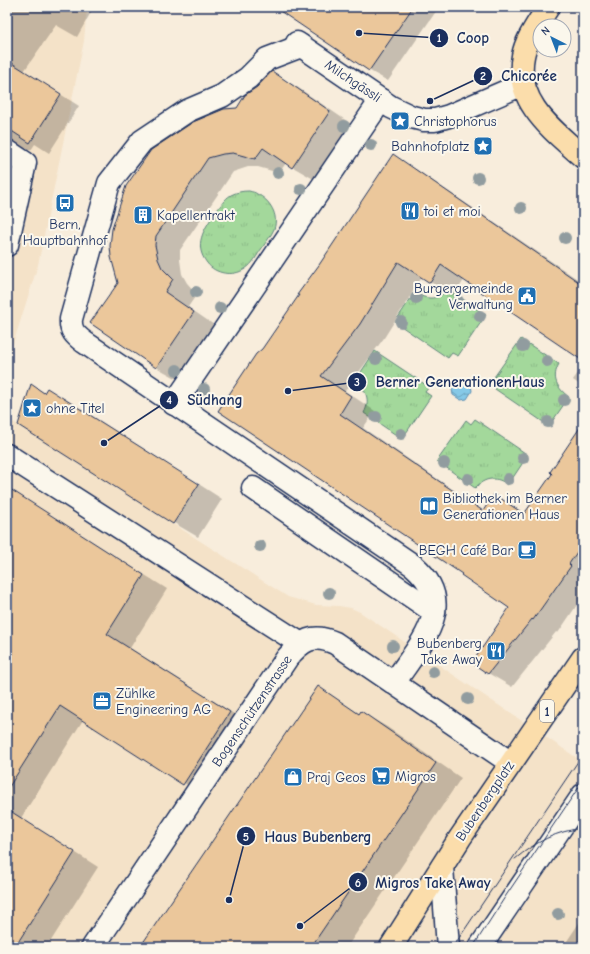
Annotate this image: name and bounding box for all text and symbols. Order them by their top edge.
north arrow [532,18,572,58]
text: N [539,24,553,38]
callout: Coop [429,25,497,52]
text: Coop [457,29,489,47]
text: 1 [437,31,442,45]
street label: Milchgässli [321,56,385,106]
callout: Chicorée [473,62,565,89]
text: Chicorée [501,67,557,85]
text: 2 [480,69,486,83]
place icon: Christophorus [389,110,411,132]
place label: Christophorus [414,113,497,130]
place icon: Bahnhofplatz [472,135,494,157]
place label: Bahnhofplatz [391,138,469,155]
bus stop icon: Bern, Hauptbahnhof [54,192,76,214]
restaurant icon: toi et moi [399,200,421,222]
place label: toi et moi [423,203,481,220]
building icon: Kapellentrakt [132,204,154,226]
place label: Kapellentrakt [157,207,236,224]
place label: Bern, Hauptbahnhof [23,216,108,249]
place label: Burgergemeinde Verwaltung [414,280,513,313]
public building icon: Burgergemeinde Verwaltung [516,285,538,307]
callout: Berner GenerationenHaus [347,369,552,396]
text: Berner GenerationenHaus [376,373,544,391]
text: 3 [354,375,360,389]
callout: Südhang [159,386,251,413]
text: Südhang [187,391,243,409]
text: 4 [166,393,172,407]
place icon: ohne Titel [21,397,43,419]
place label: ohne Titel [46,400,105,417]
place label: Bibliothek im Berner Generationen Haus [443,490,567,523]
library icon: Bibliothek im Berner Generationen Haus [418,495,440,517]
cafe icon: BEGH Café Bar [516,539,538,561]
place label: BEGH Café Bar [419,542,513,559]
place label: Bubenberg Take Away [417,635,483,668]
restaurant icon: Bubenberg Take Away [485,640,507,662]
street label: Bogenschützenstrasse [208,652,296,770]
place label: Zühlke Engineering AG [116,685,211,718]
office icon: Zühlke Engineering AG [91,690,113,712]
road number: 1 [540,700,554,722]
street label: Bubenbergplatz [452,758,518,844]
supermarket icon: Migros [370,765,392,787]
shop icon: Praj Geos [282,766,304,788]
place label: Migros [395,768,436,785]
place label: Praj Geos [307,769,366,786]
callout: Haus Bubenberg [236,823,379,850]
text: Haus Bubenberg [264,828,372,846]
text: 5 [243,830,249,844]
callout: Migros Take Away [348,869,499,896]
text: Migros Take Away [375,874,491,892]
text: 6 [355,876,361,890]

